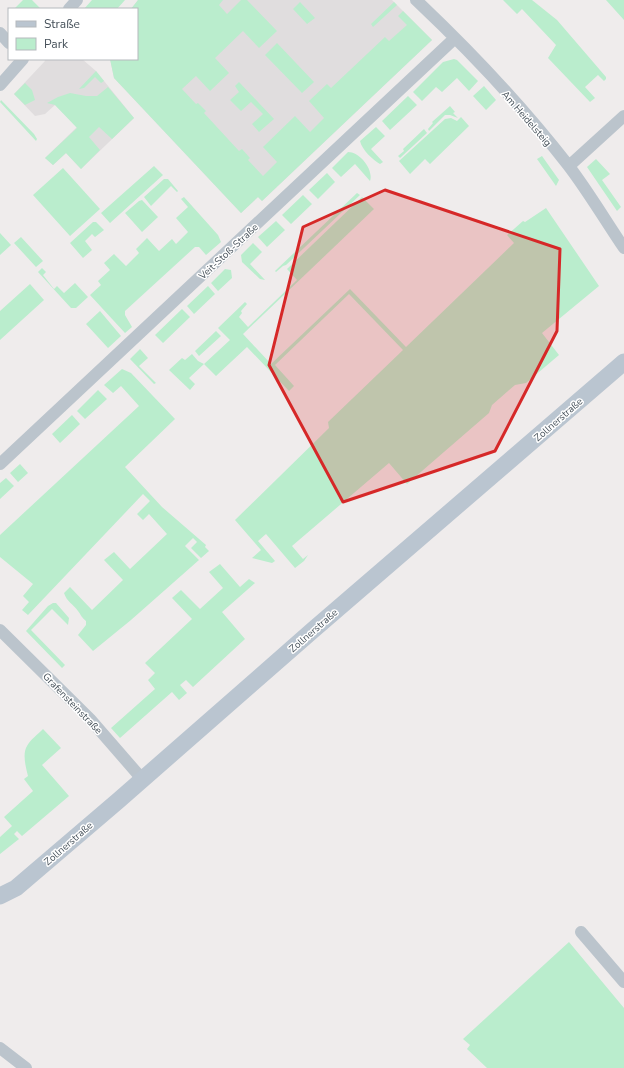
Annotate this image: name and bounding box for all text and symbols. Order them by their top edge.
legend [8,8,138,60]
text: Straße [44,16,80,32]
text: Park [44,36,69,52]
street label: Am Heidelsteig [498,88,554,150]
street label: Veit-Stoß-Straße [195,220,261,284]
street label: Zollnerstraße [531,395,586,445]
street label: Zollnerstraße [286,606,341,656]
street label: Grafensteinstraße [39,670,105,737]
street label: Zollnerstraße [41,819,96,869]

